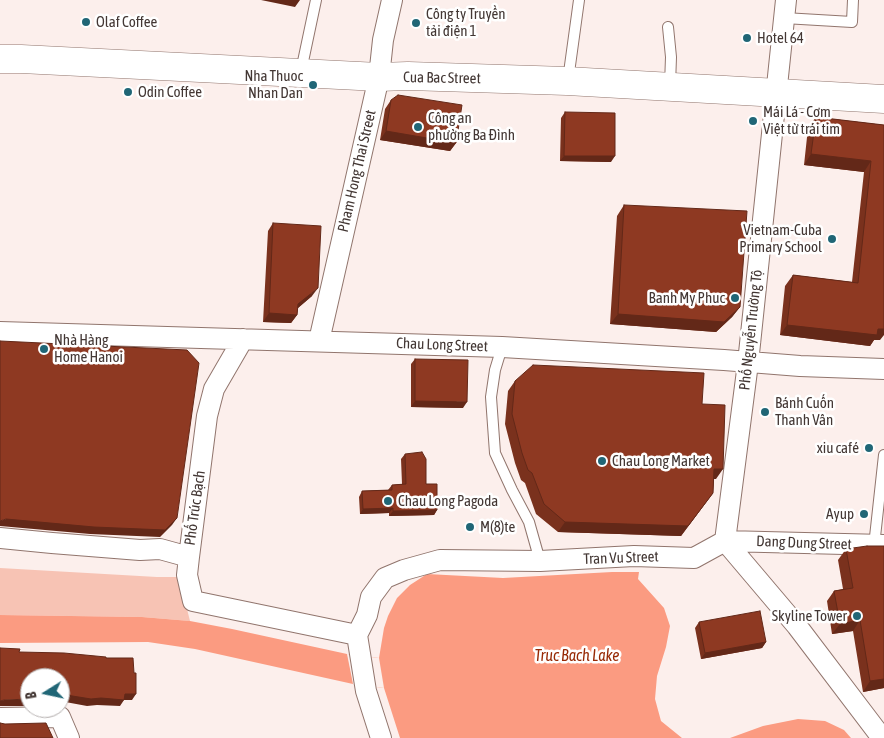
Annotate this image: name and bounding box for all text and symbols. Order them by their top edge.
place label: Công ty Truyền tải điện 1 [426,5,506,40]
place label: Olaf Coffee [96,13,157,31]
marker: Olaf Coffee [80,16,92,28]
marker: Công ty Truyền tải điện 1 [410,17,422,29]
place label: Hotel 64 [757,29,804,47]
marker: Hotel 64 [741,32,753,44]
place label: Nha Thuoc Nhan Dan [244,67,303,102]
street label: Cua Bac Street [403,68,481,88]
marker: Nha Thuoc Nhan Dan [307,79,319,91]
place label: Odin Coffee [138,83,202,101]
marker: Odin Coffee [122,86,134,98]
place label: Mái Lá - Cơm Việt từ trái tim [763,103,840,138]
street label: Pham Hong Thai Street [334,108,380,234]
place label: Công an phường Ba Đình [428,109,515,144]
marker: Mái Lá - Cơm Việt từ trái tim [747,115,759,127]
marker: Công an phường Ba Đình [412,121,424,133]
place label: Vietnam-Cuba Primary School [739,221,822,256]
marker: Vietnam-Cuba Primary School [826,233,838,245]
street label: Phố Nguyễn Trường Tộ [736,269,766,391]
place label: Banh My Phuc [649,289,725,307]
marker: Banh My Phuc [729,292,741,304]
place label: Nhà Hàng Home Hanoi [54,331,123,366]
street label: Chau Long Street [396,334,488,356]
marker: Nhà Hàng Home Hanoi [38,343,50,355]
place label: Bánh Cuốn Thanh Vân [775,394,834,429]
marker: Bánh Cuốn Thanh Vân [759,406,771,418]
place label: xiu café [817,439,859,457]
marker: xiu café [863,442,875,454]
place label: Chau Long Market [612,452,710,470]
marker: Chau Long Market [596,455,608,467]
street label: Phố Trúc Bạch [181,469,209,547]
place label: Chau Long Pagoda [398,492,498,510]
marker: Chau Long Pagoda [382,495,394,507]
place label: Ayup [826,505,854,523]
marker: Ayup [858,508,870,520]
place label: M(8)te [480,518,515,536]
marker: M(8)te [464,521,476,533]
street label: Dang Dung Street [756,532,852,554]
street label: Tran Vu Street [583,548,659,568]
place label: Skyline Tower [772,607,847,625]
marker: Skyline Tower [851,610,863,622]
water label: Truc Bach Lake [534,646,620,666]
north arrow [20,668,70,718]
text: B [23,691,40,700]

